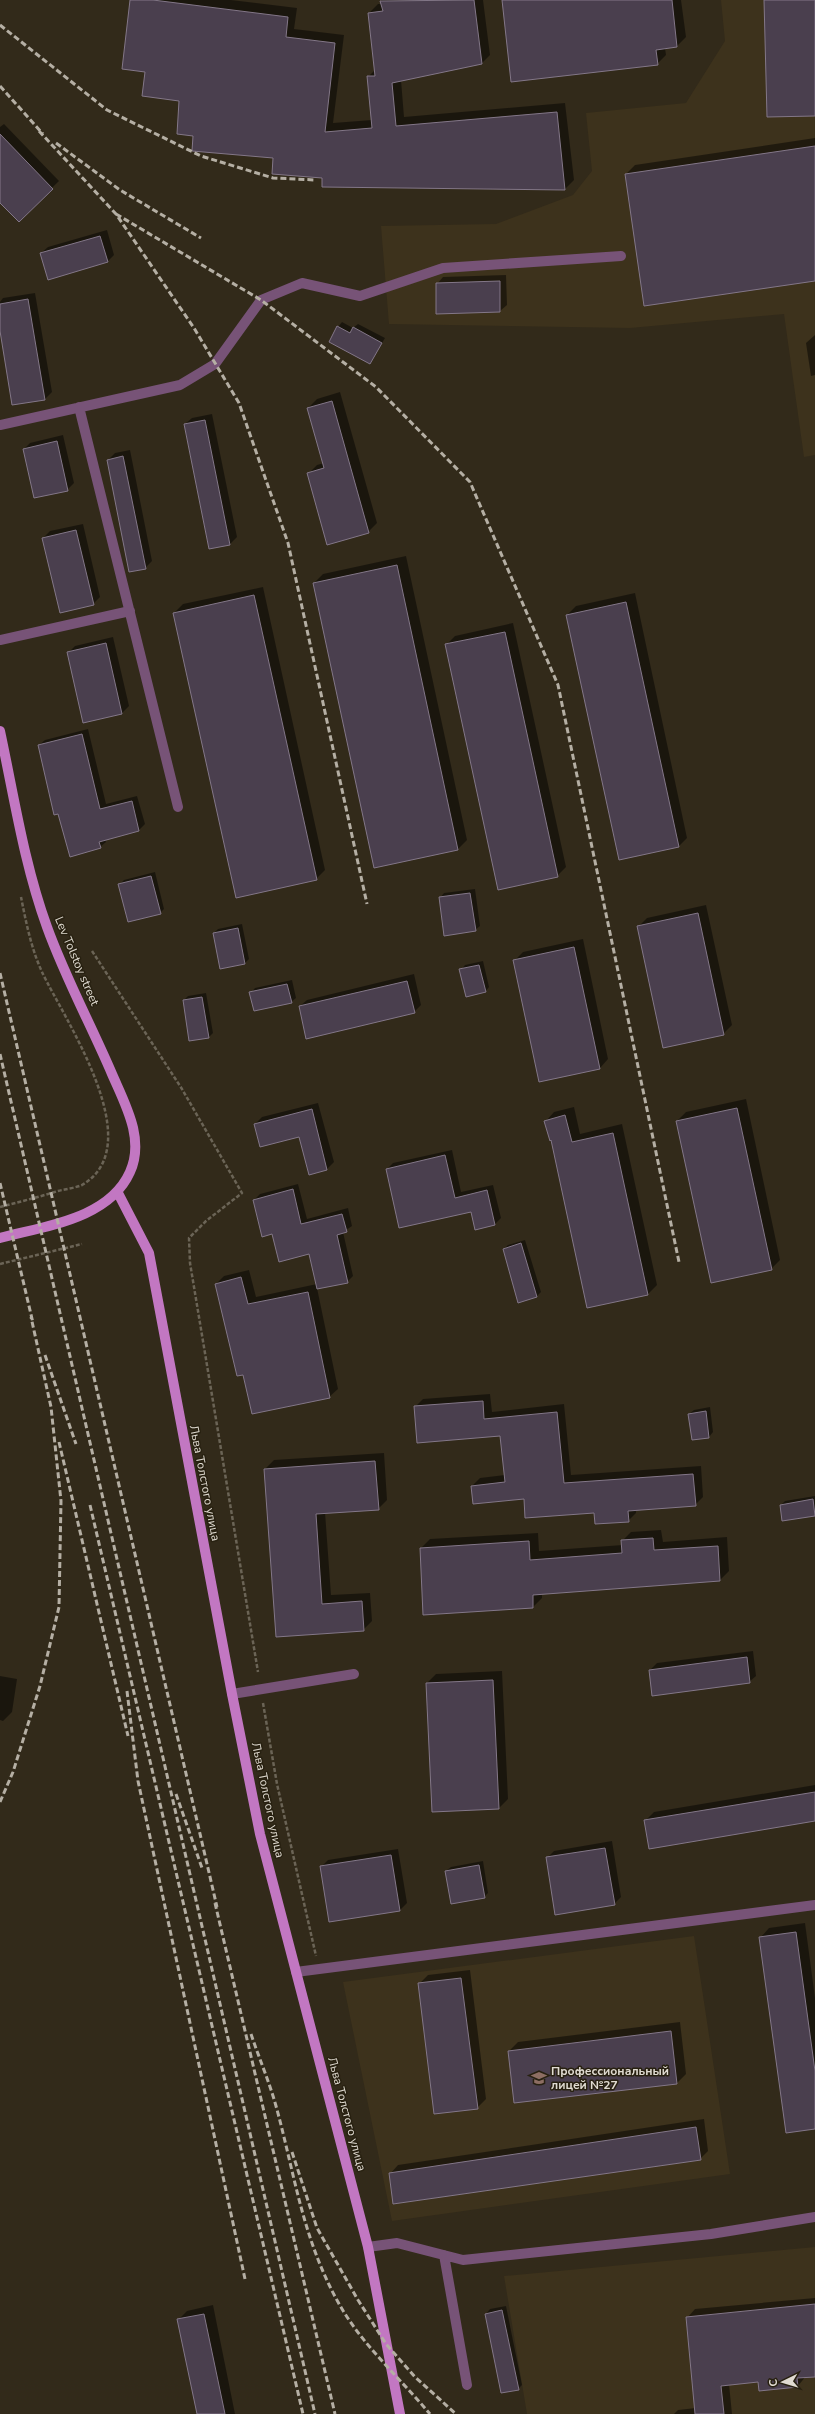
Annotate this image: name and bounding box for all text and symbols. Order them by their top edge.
street label: Lev Tolstoy street [51,914,103,1009]
street label: Льва Толстого улица [186,1424,224,1542]
street label: Льва Толстого улица [248,1741,288,1859]
street label: Льва Толстого улица [324,2055,370,2173]
place label: Профессиональный лицей №27 [551,2063,669,2093]
school or university icon: Профессиональный лицей №27 [530,2069,548,2087]
north arrow [763,2362,803,2402]
text: С [766,2378,781,2387]

